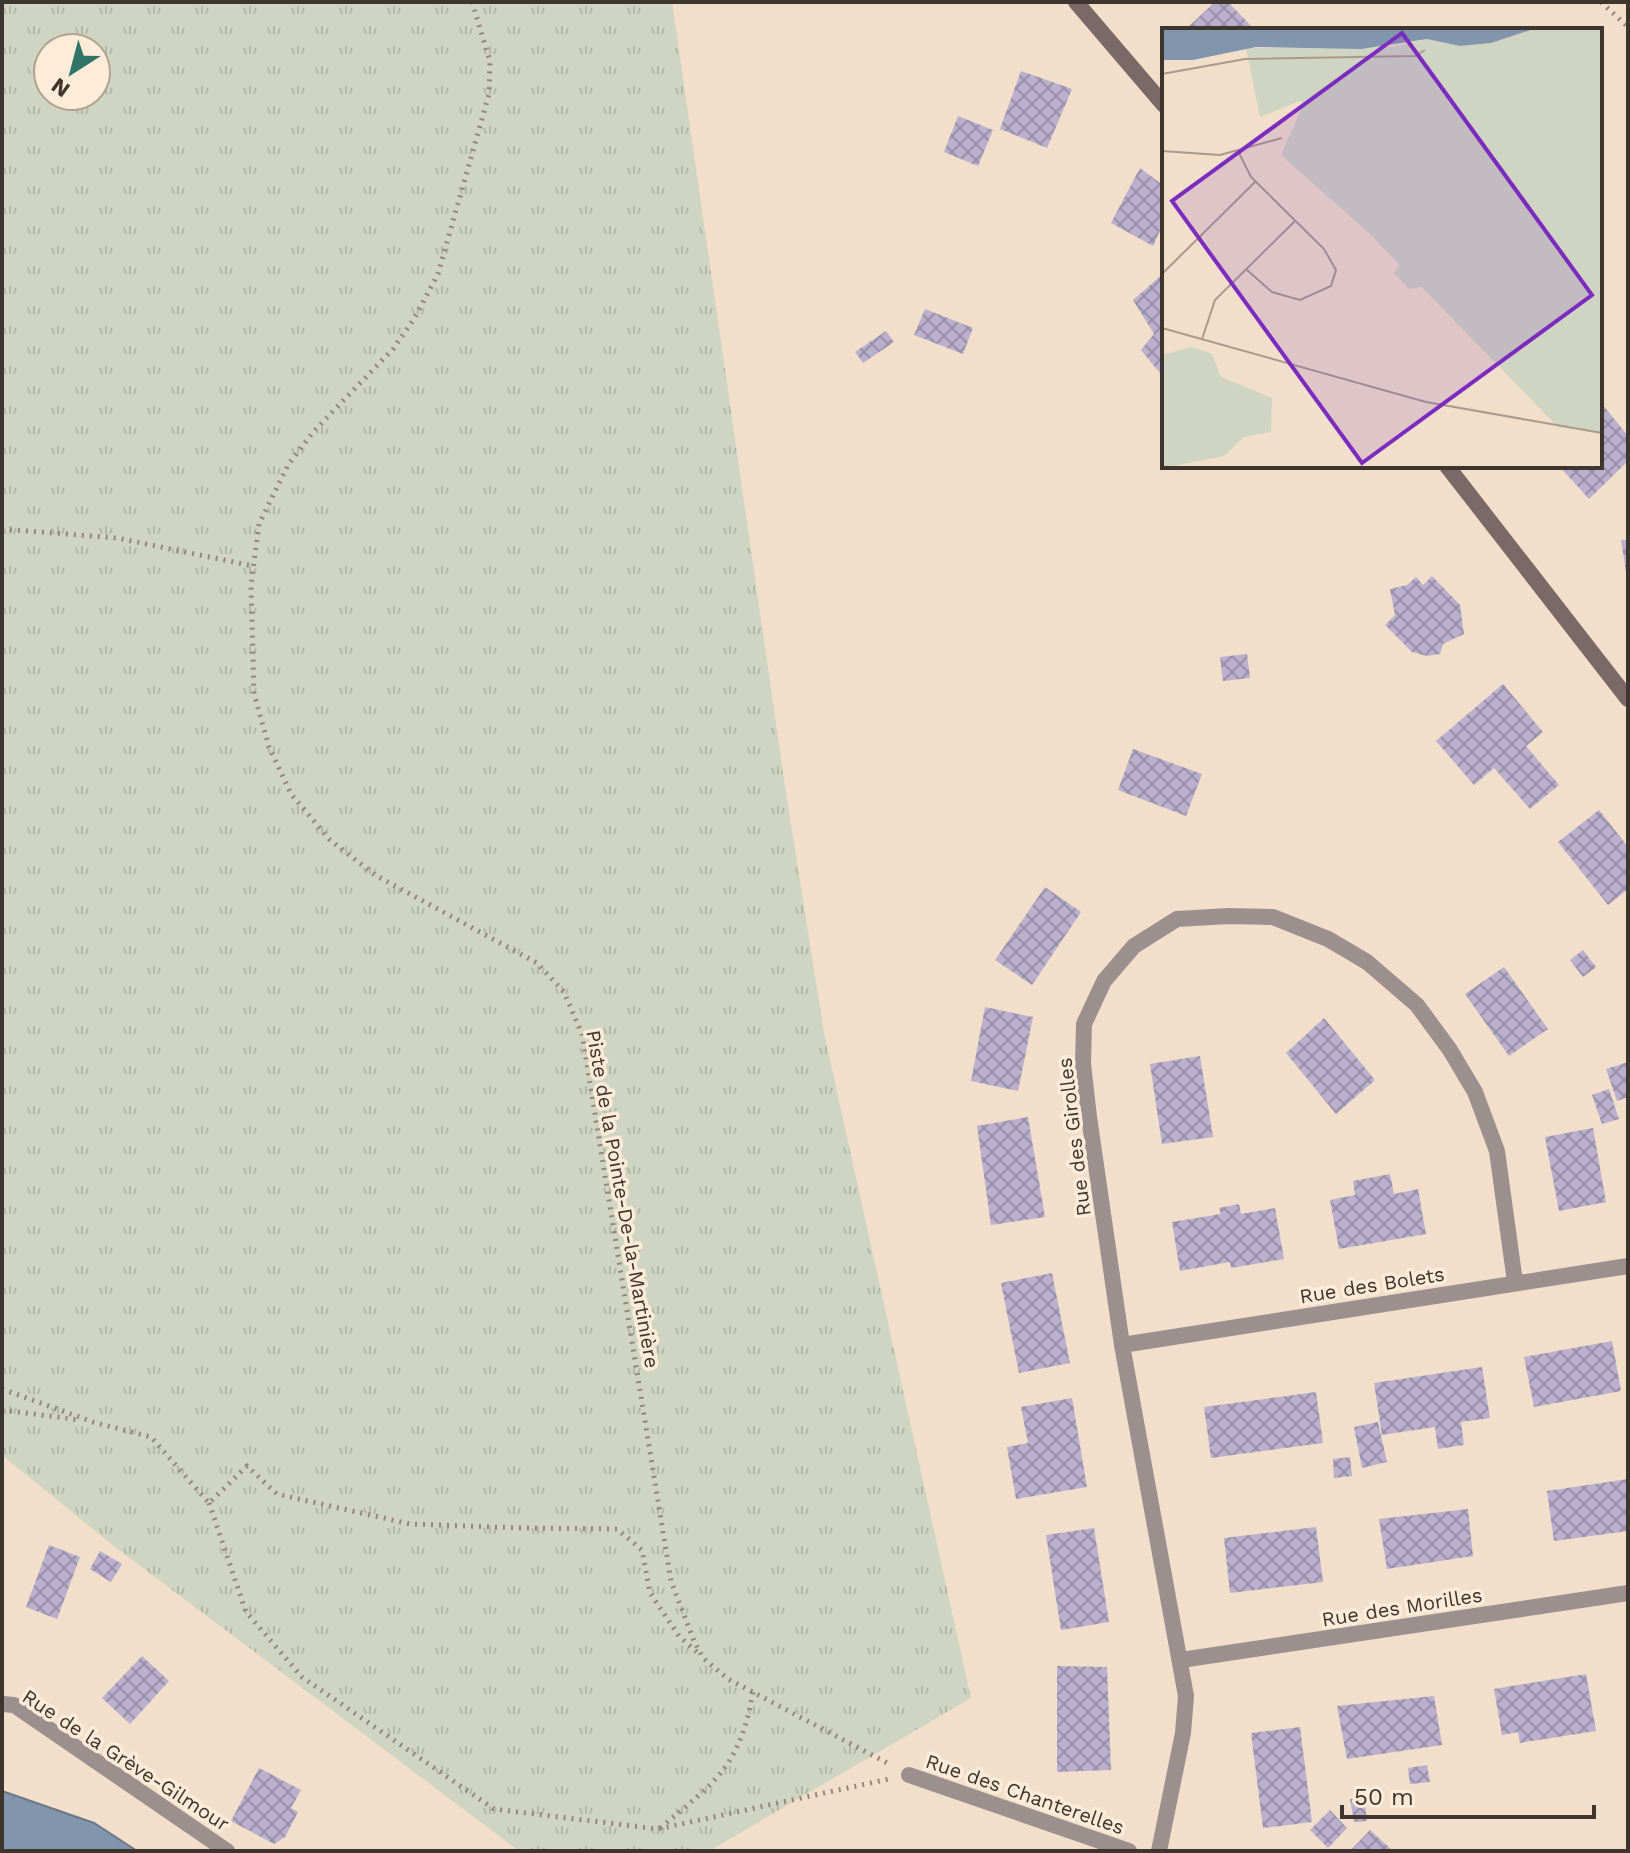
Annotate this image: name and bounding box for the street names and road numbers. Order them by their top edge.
street label: Piste de la Pointe-De-la-Martinière [581,1028,665,1370]
street label: Rue des Girolles [1052,1057,1096,1217]
street label: Rue des Bolets [1298,1262,1446,1308]
street label: Rue des Morilles [1320,1582,1484,1632]
street label: Rue de la Grève-Gilmour [18,1684,234,1836]
street label: Rue des Chanterelles [923,1749,1127,1839]

